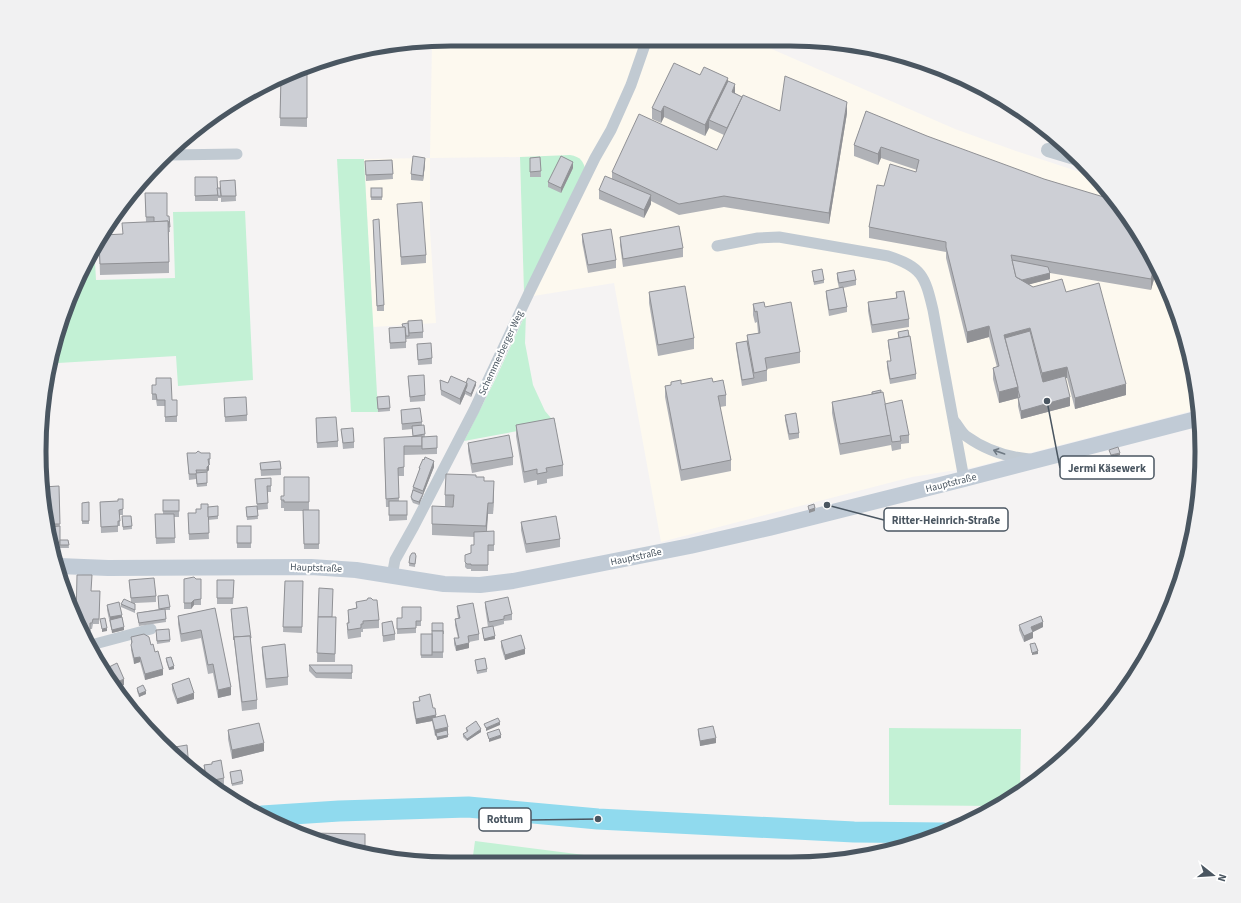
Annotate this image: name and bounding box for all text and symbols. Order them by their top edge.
street label: Schemmerberger Weg [475,308,527,398]
one-way arrow [993,448,1006,455]
callout: Jermi Käsewerk [1060,456,1154,479]
text: Jermi Käsewerk [1068,461,1146,476]
street label: Hauptstraße [924,470,978,496]
callout: Ritter-Heinrich-Straße [884,508,1008,531]
text: Ritter-Heinrich-Straße [892,513,1000,528]
street label: Hauptstraße [609,545,663,569]
street label: Hauptstraße [290,560,342,576]
callout: Rottum [479,808,531,831]
text: Rottum [487,812,523,827]
north arrow [1193,855,1233,895]
text: N [1214,872,1230,883]

